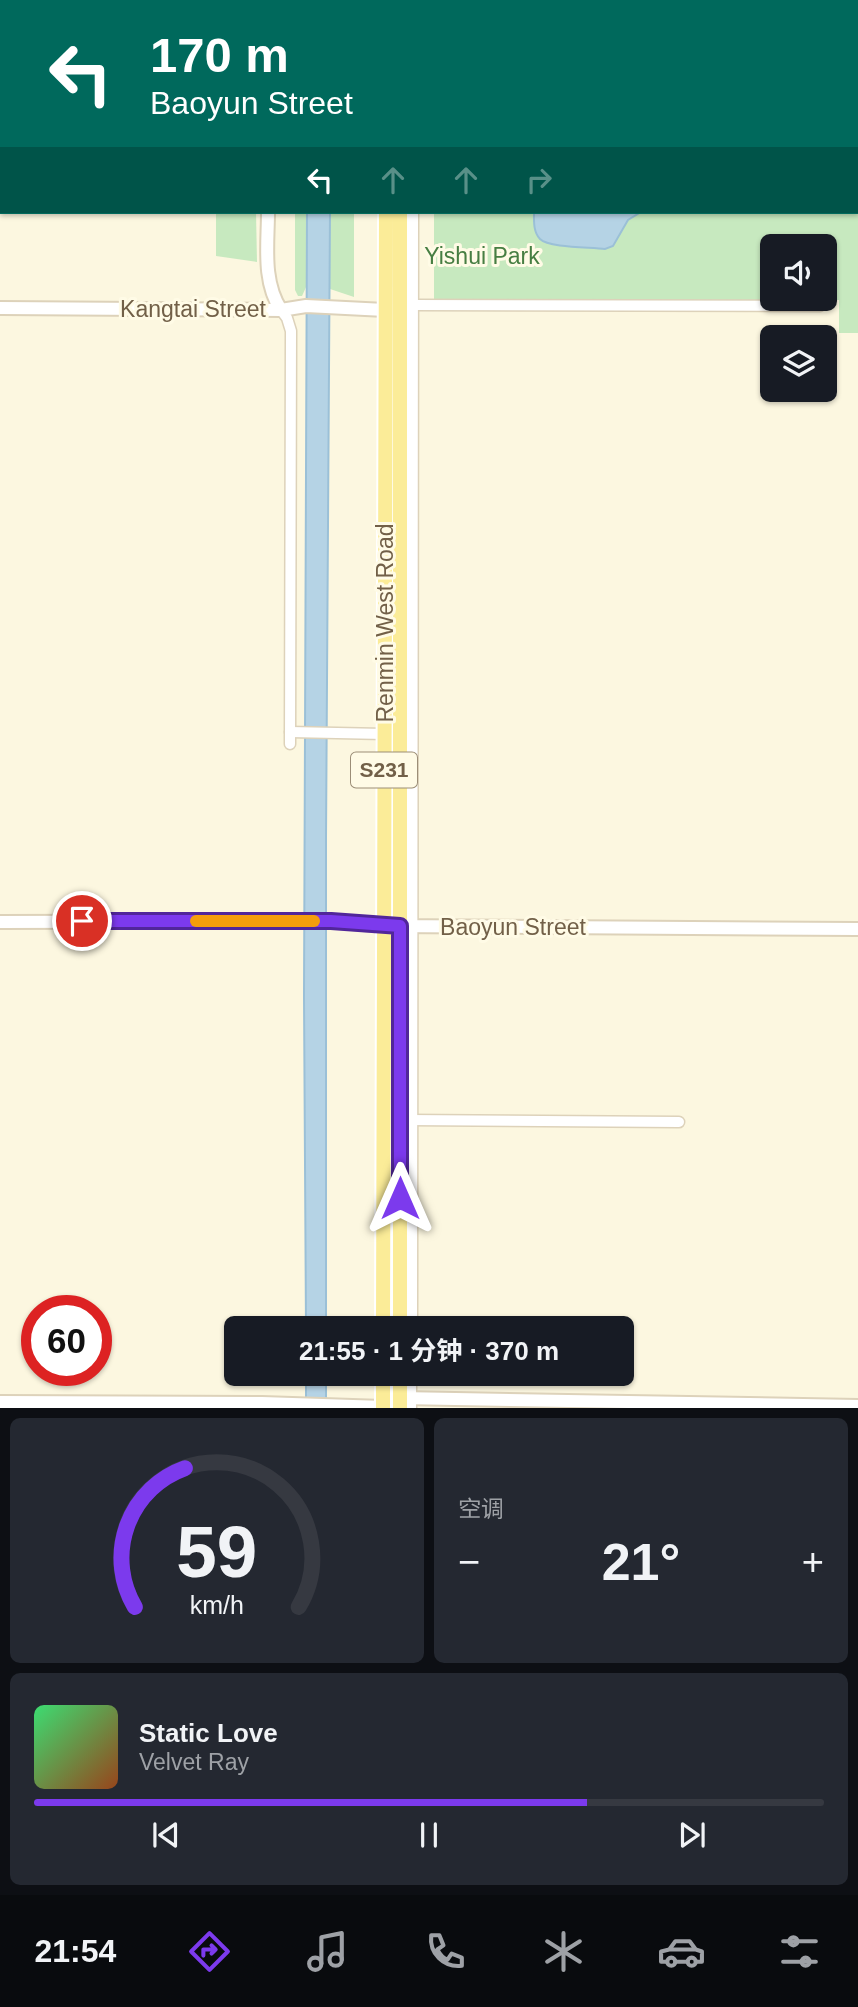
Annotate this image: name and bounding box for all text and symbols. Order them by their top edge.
icon: left [35,28,126,119]
text: 170 m [150,28,289,82]
text: Baoyun Street [150,85,353,121]
icon: left [301,161,339,199]
icon: ahead [374,161,412,199]
icon: ahead [447,161,485,199]
icon: right [520,161,558,199]
map controls [760,234,837,402]
button: sound [760,234,837,311]
park label: Yishui Park [424,243,540,269]
street label: Kangtai Street [120,296,266,322]
button: layers [760,325,837,402]
street label: Renmin West Road [372,524,398,723]
road number: S231 [351,752,417,788]
pin [52,891,112,951]
icon: arrive [63,902,101,940]
street label: Baoyun Street [440,914,586,940]
position arrow [363,1161,437,1235]
speed limit sign: 60 [21,1295,112,1386]
text: 21:55 · 1 分钟 · 370 m [299,1336,559,1366]
text: 空调 [458,1496,504,1522]
text: 59 [177,1511,257,1592]
text: 21° [602,1533,680,1591]
text: − [458,1541,480,1583]
text: + [802,1541,824,1583]
text: km/h [190,1590,244,1618]
text: Static Love [139,1718,278,1748]
text: Velvet Ray [139,1749,249,1775]
icon: previous [147,1816,185,1854]
icon: pause [410,1816,448,1854]
icon: next [673,1816,711,1854]
icon: directions [185,1927,234,1976]
icon: music [303,1927,352,1976]
icon: phone [421,1927,470,1976]
icon: climate [539,1927,588,1976]
icon: car [657,1927,706,1976]
icon: filters [775,1927,824,1976]
text: 21:54 [34,1933,116,1969]

